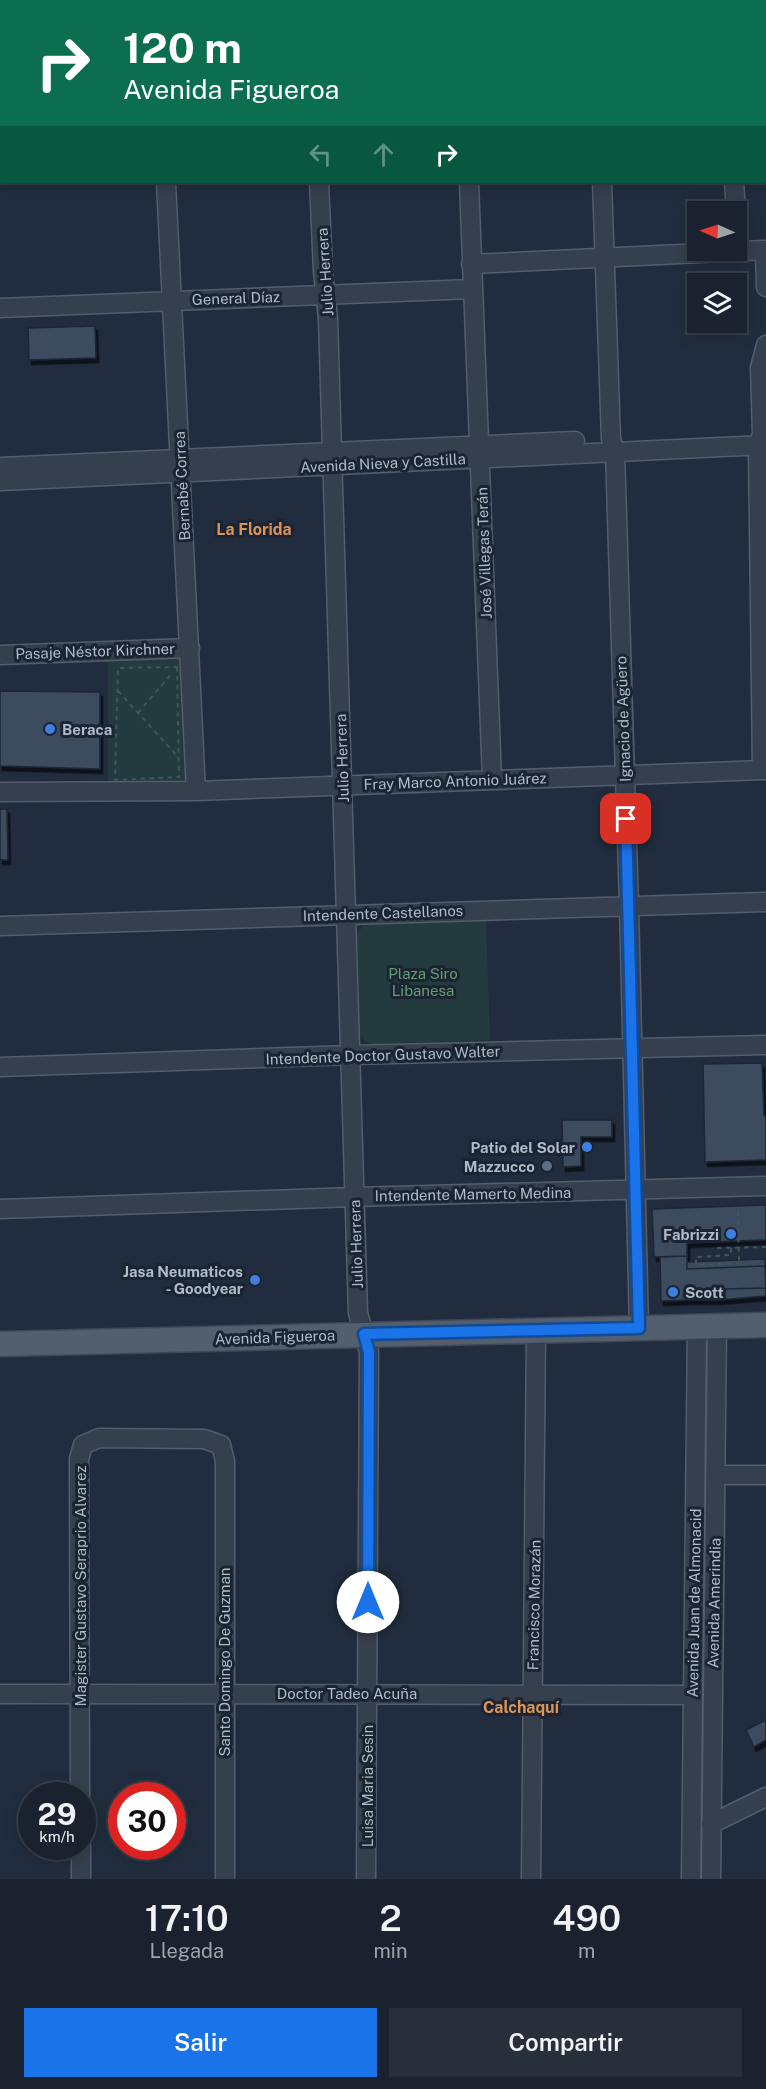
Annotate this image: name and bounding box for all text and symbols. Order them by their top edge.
text: 120 m [123,23,242,72]
icon: right [24,24,102,102]
text: Avenida Figueroa [123,73,339,105]
icon: left [304,138,337,171]
icon: ahead [367,138,400,171]
icon: right [430,138,463,171]
north arrow [687,201,747,261]
map controls [687,201,747,333]
street label: Julio Herrera [313,227,337,317]
button: layers [687,273,747,333]
street label: General Díaz [192,288,280,308]
street label: Bernabé Correa [171,431,193,541]
street label: Avenida Nieva y Castilla [300,450,466,476]
street label: José Villegas Terán [473,487,495,619]
district label: La Florida [216,520,292,539]
street label: Pasaje Néstor Kirchner [15,640,175,662]
street label: Ignacio de Agüero [612,656,634,782]
street label: Julio Herrera [332,713,352,803]
place label: Beraca [62,721,112,738]
marker: Beraca [43,722,57,736]
street label: Fray Marco Antonio Juárez [363,769,547,793]
pin [600,793,651,844]
icon: arrive [609,802,642,835]
street label: Intendente Castellanos [302,902,464,924]
park label: Plaza Siro Libanesa [388,965,458,999]
street label: Intendente Doctor Gustavo Walter [265,1042,501,1068]
place label: Patio del Solar [471,1139,575,1156]
marker: Patio del Solar [580,1140,594,1154]
place label: Mazzucco [464,1158,535,1175]
marker: Mazzucco [540,1159,554,1173]
street label: Intendente Mamerto Medina [375,1184,571,1204]
street label: Julio Herrera [346,1199,366,1289]
place label: Fabrizzi [663,1226,719,1243]
marker: Fabrizzi [724,1227,738,1241]
place label: Jasa Neumaticos - Goodyear [123,1263,243,1297]
marker: Jasa Neumaticos - Goodyear [248,1273,262,1287]
place label: Scott [685,1284,724,1301]
marker: Scott [666,1285,680,1299]
street label: Avenida Figueroa [215,1326,335,1348]
street label: Magister Gustavo Seraprio Alvarez [72,1466,89,1706]
street label: Avenida Juan de Almonacid [684,1508,704,1698]
street label: Avenida Amerindia [704,1538,724,1668]
street label: Francisco Morazán [524,1540,544,1670]
street label: Santo Domingo De Guzman [216,1568,233,1757]
position arrow [336,1570,400,1634]
street label: Doctor Tadeo Acuña [277,1685,417,1702]
district label: Calchaquí [483,1698,560,1717]
street label: Luisa Maria Sesin [359,1725,376,1847]
speed limit sign: 30 [108,1782,186,1860]
text: 29 [38,1796,76,1832]
text: km/h [39,1828,75,1845]
text: 17:10 [145,1897,229,1939]
text: 2 [379,1897,402,1939]
text: 490 [552,1897,621,1939]
text: Llegada [149,1939,224,1963]
text: min [374,1939,407,1963]
text: m [578,1939,595,1963]
button: Salir [24,2008,377,2077]
button: Compartir [389,2008,742,2077]

